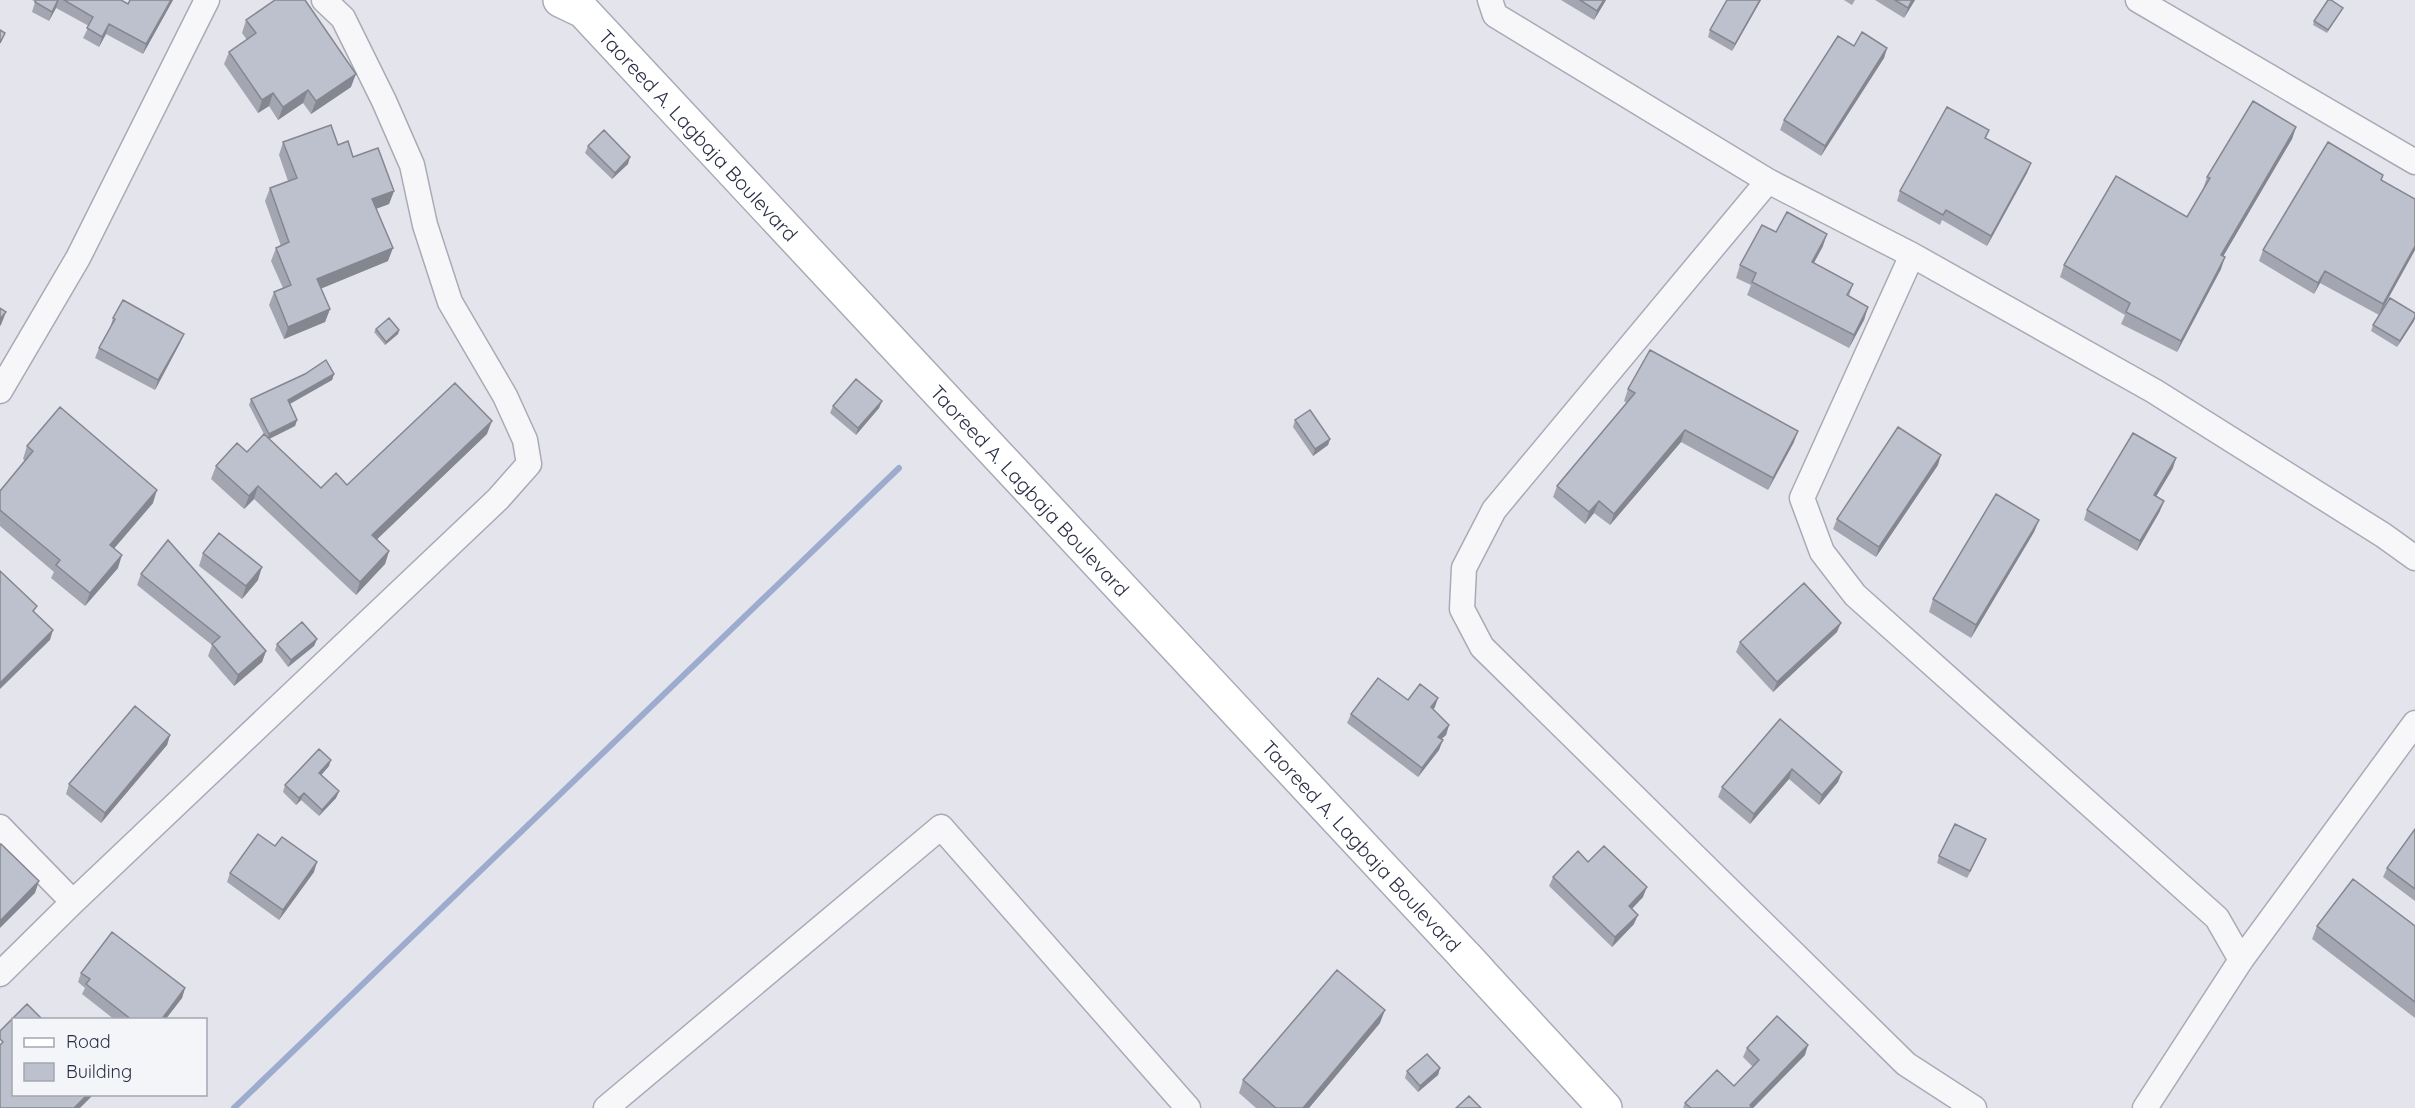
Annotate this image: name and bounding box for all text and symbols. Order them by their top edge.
street label: Taoreed A. Lagbaja Boulevard [594,24,803,246]
street label: Taoreed A. Lagbaja Boulevard [925,379,1135,601]
street label: Taoreed A. Lagbaja Boulevard [1257,734,1467,957]
legend [12,1018,207,1096]
text: Road [66,1030,111,1053]
text: Building [66,1060,132,1083]

